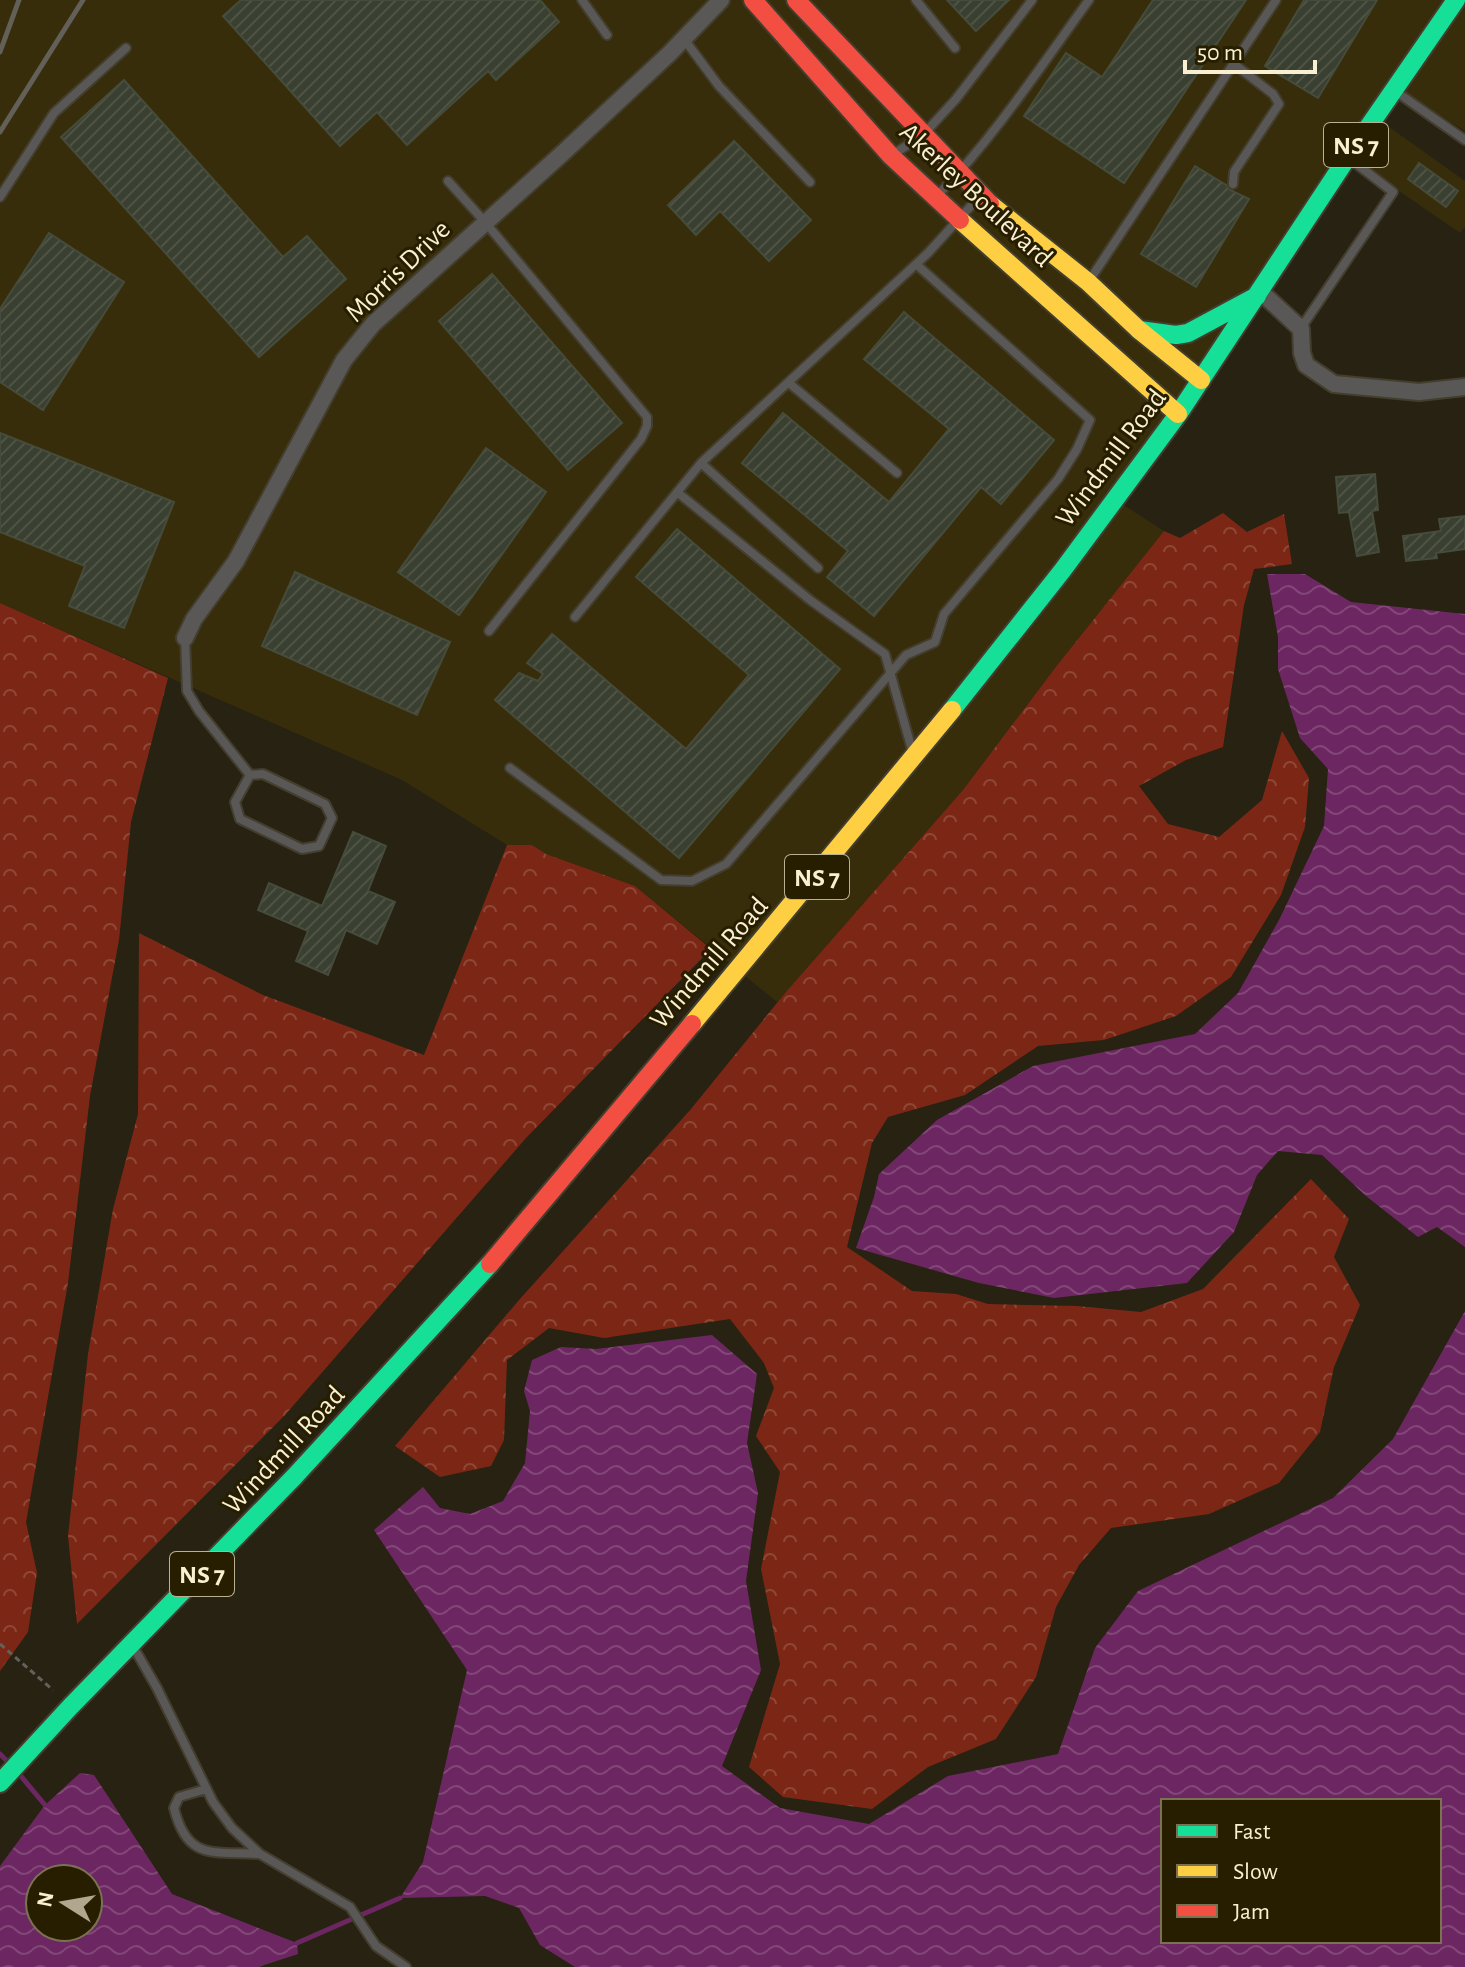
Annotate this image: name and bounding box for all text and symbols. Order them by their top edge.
scale bar [1185,24,1315,74]
text: 50 m [1197,41,1243,65]
street label: Akerley Boulevard [894,118,1057,273]
road number: NS 7 [1324,123,1388,167]
street label: Morris Drive [341,215,456,328]
street label: Windmill Road [1051,384,1172,532]
road number: NS 7 [785,855,849,899]
street label: Windmill Road [645,892,774,1034]
street label: Windmill Road [218,1381,351,1520]
road number: NS 7 [170,1552,234,1596]
legend [1161,1799,1441,1943]
text: Fast [1233,1820,1271,1844]
text: Slow [1233,1860,1278,1884]
north arrow [24,1863,104,1943]
text: N [33,1890,58,1909]
text: Jam [1233,1900,1270,1924]

